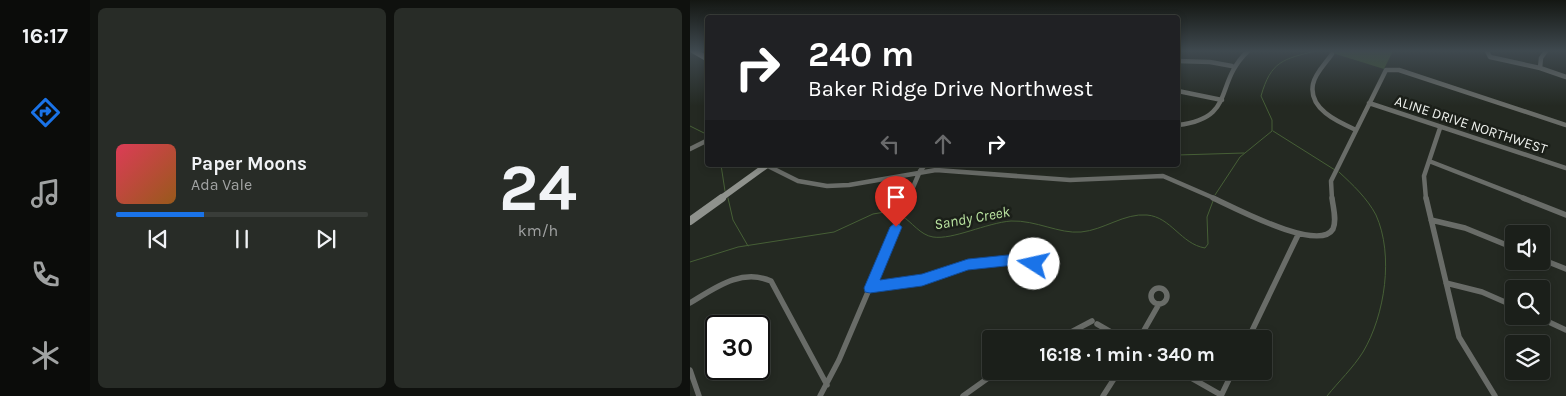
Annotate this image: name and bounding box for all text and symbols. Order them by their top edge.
text: 16:17 [22,23,68,49]
text: 240 m [808,34,914,75]
icon: right [725,35,790,100]
text: Baker Ridge Drive Northwest [808,76,1093,102]
street label: ALINE DRIVE NORTHWEST [1393,92,1549,158]
icon: directions [28,95,63,130]
icon: left [876,130,904,158]
icon: ahead [929,130,957,158]
icon: right [982,130,1010,158]
text: 24 [499,150,577,226]
text: Paper Moons [191,153,307,175]
text: Ada Vale [191,175,252,194]
icon: music [28,176,63,211]
pin [875,176,917,227]
icon: arrive [882,183,910,211]
water label: Sandy Creek [933,202,1012,234]
text: km/h [518,221,558,240]
icon: previous [144,225,172,253]
icon: pause [228,225,256,253]
icon: next [312,225,340,253]
map controls [1505,225,1550,380]
button: sound [1505,225,1550,270]
position arrow [1007,237,1059,289]
icon: phone [28,257,63,292]
button: search [1505,280,1550,325]
speed limit sign: 30 [705,315,770,380]
button: layers [1505,335,1550,380]
icon: climate [28,338,63,373]
text: 16:18 · 1 min · 340 m [1039,344,1215,366]

